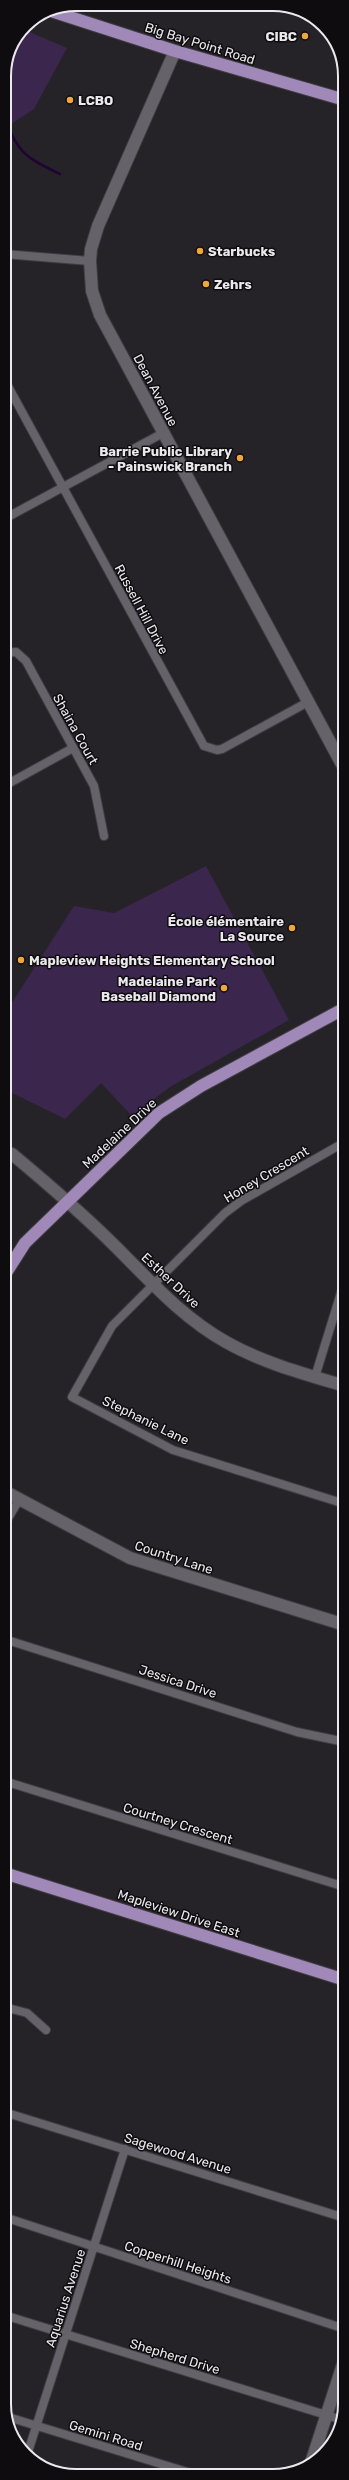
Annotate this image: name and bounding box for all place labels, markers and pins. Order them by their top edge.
place label: CIBC [265,29,297,44]
marker: CIBC [300,31,310,41]
place label: LCBO [78,93,113,108]
marker: LCBO [65,95,75,105]
place label: Starbucks [208,244,275,259]
marker: Starbucks [195,246,205,256]
place label: Zehrs [214,277,252,292]
marker: Zehrs [201,279,211,289]
place label: Barrie Public Library - Painswick Branch [99,444,232,474]
marker: Barrie Public Library - Painswick Branch [235,453,245,463]
place label: École élémentaire La Source [168,914,284,944]
marker: École élémentaire La Source [287,923,297,933]
place label: Mapleview Heights Elementary School [29,953,275,968]
marker: Mapleview Heights Elementary School [16,955,26,965]
place label: Madelaine Park Baseball Diamond [101,974,216,1004]
marker: Madelaine Park Baseball Diamond [219,983,229,993]

